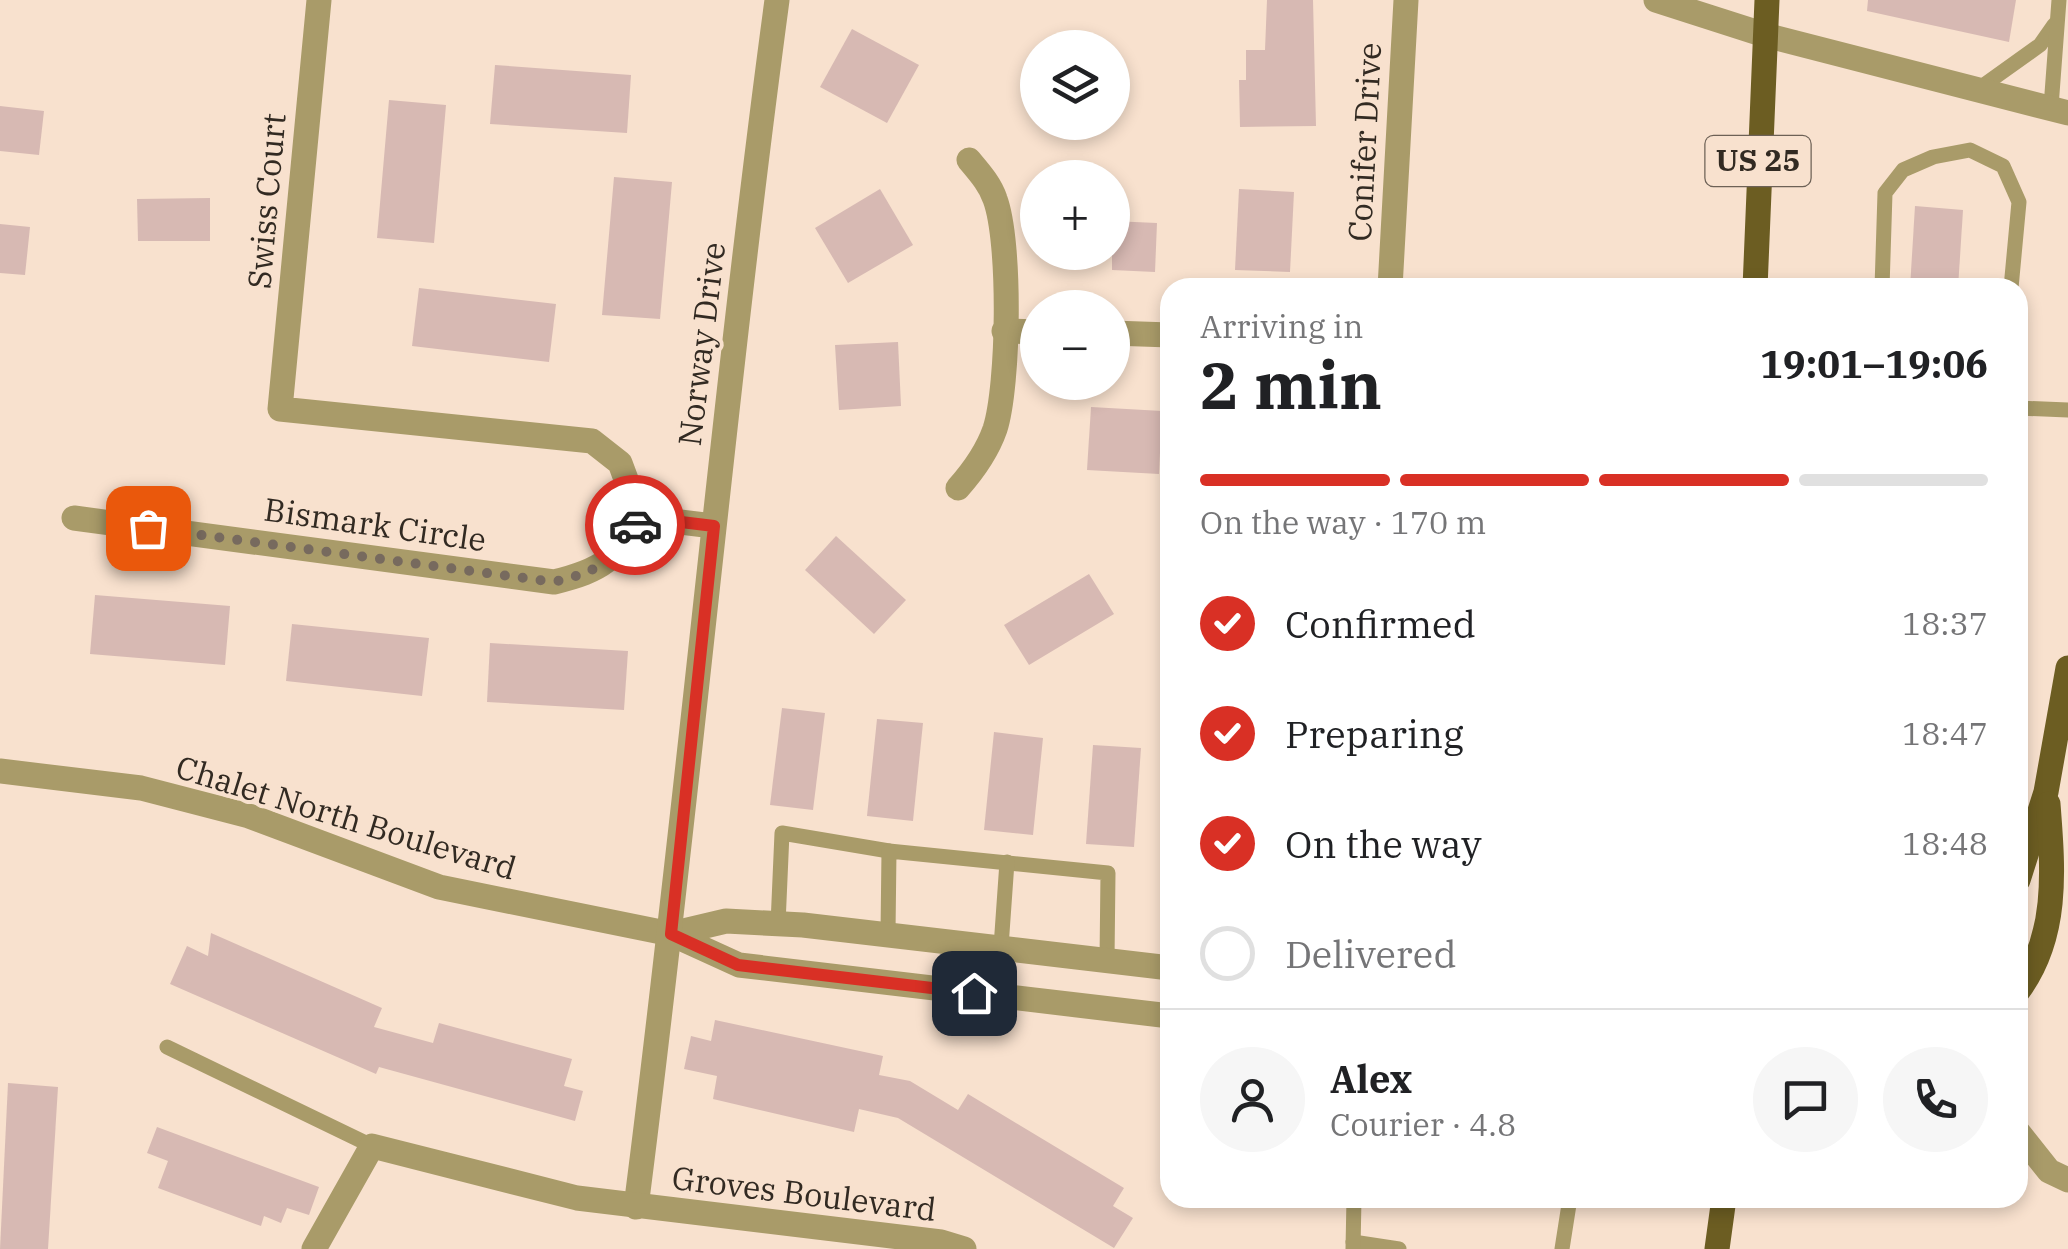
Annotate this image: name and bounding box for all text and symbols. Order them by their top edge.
map controls [1020,30,1130,400]
button: layers [1020,30,1130,140]
street label: Conifer Drive [1338,41,1390,243]
street label: Swiss Court [237,111,295,291]
road number: US 25 [1706,136,1810,186]
button: + [1020,160,1130,270]
street label: Norway Drive [668,240,734,448]
button: − [1020,290,1130,400]
text: Arriving in [1200,305,1363,347]
text: 19:01–19:06 [1760,339,1988,388]
text: 2 min [1200,342,1382,427]
courier [585,475,685,575]
pin [106,486,191,571]
street label: Bismark Circle [261,488,489,560]
icon: car [608,498,663,553]
icon: bag [121,501,176,556]
text: On the way · 170 m [1200,501,1486,543]
icon: check [1200,596,1255,651]
text: Confirmed [1285,599,1476,648]
text: 18:37 [1902,602,1988,644]
icon: check [1200,706,1255,761]
text: Preparing [1285,709,1464,758]
text: 18:47 [1902,712,1988,754]
street label: Chalet North Boulevard [171,745,521,889]
icon: check [1200,816,1255,871]
text: On the way [1285,819,1482,868]
text: 18:48 [1902,822,1988,864]
text: Delivered [1285,929,1457,978]
pin [932,951,1017,1036]
icon: home [947,966,1002,1021]
button: person [1200,1047,1305,1152]
button: chat [1753,1047,1858,1152]
button: phone [1883,1047,1988,1152]
text: Alex [1330,1054,1412,1103]
text: Courier · 4.8 [1330,1103,1516,1145]
street label: Groves Boulevard [670,1156,939,1230]

